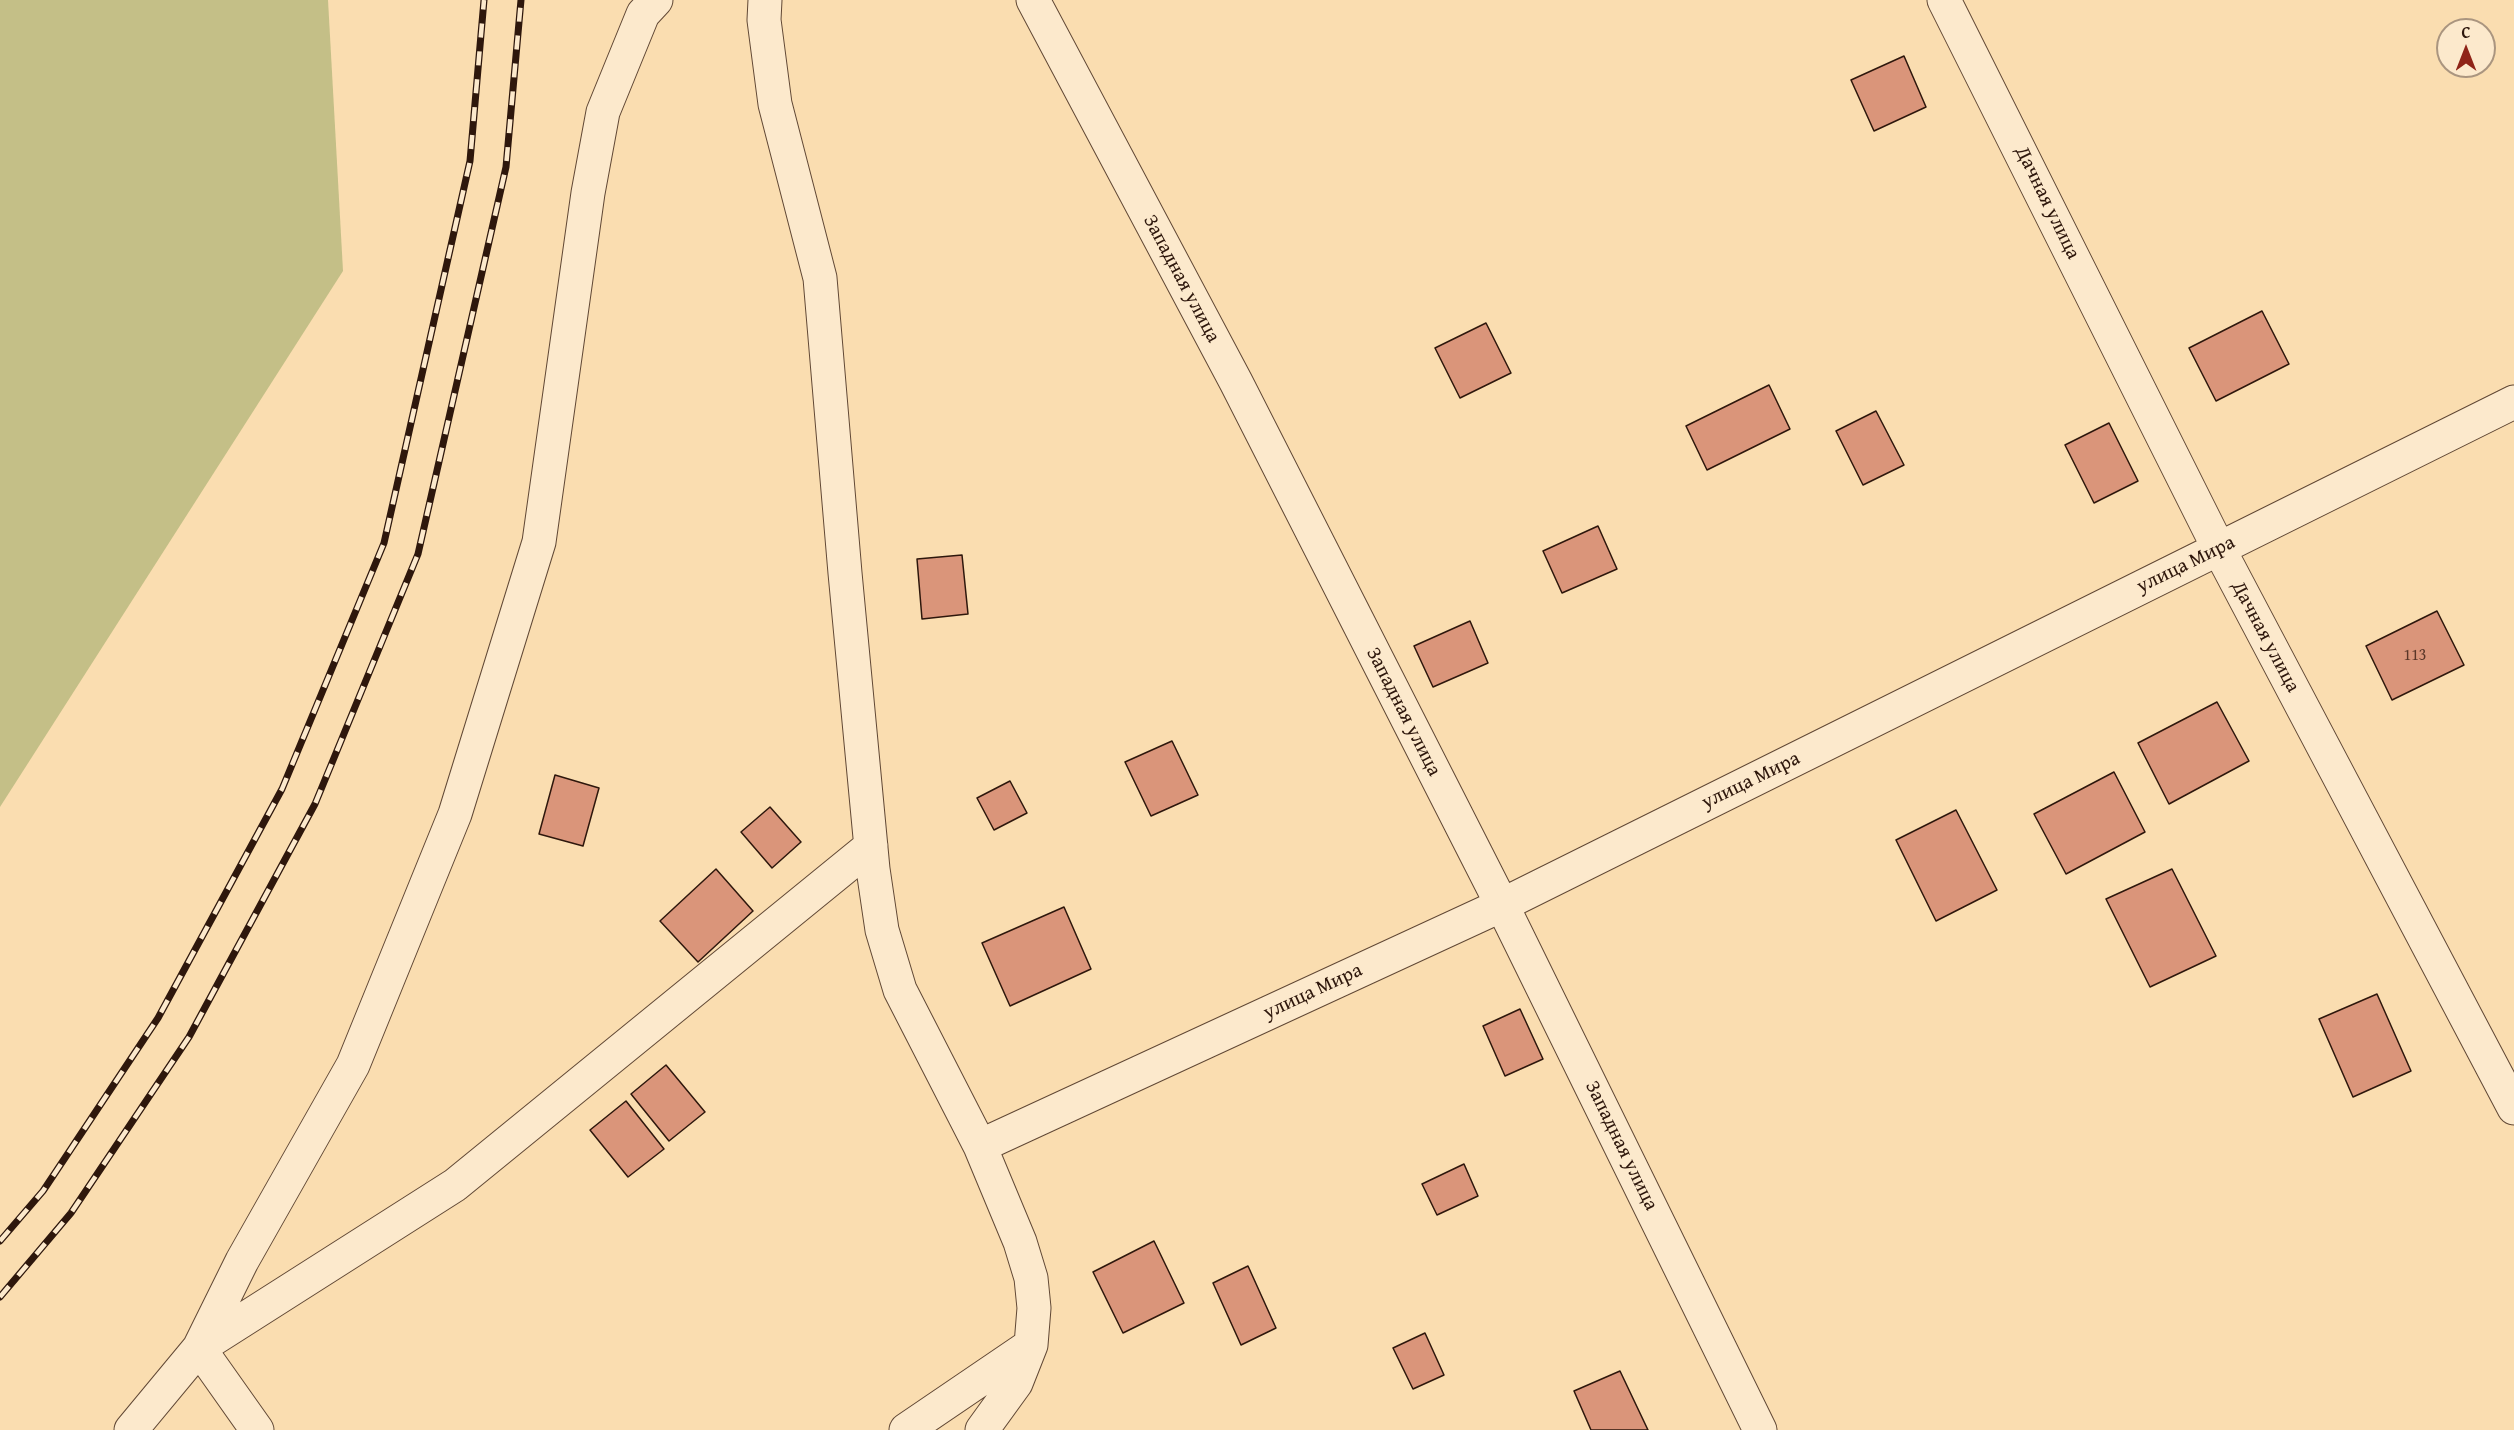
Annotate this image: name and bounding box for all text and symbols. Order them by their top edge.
north arrow [2436,18,2496,78]
text: С [2461,20,2471,44]
street label: Дачная улица [2009,143,2085,263]
street label: Западная улица [1137,211,1225,347]
street label: улица Мира [2133,531,2239,599]
street label: Дачная улица [2226,577,2304,697]
street label: Западная улица [1360,644,1446,780]
house number: 113 [2403,646,2427,666]
street label: улица Мира [1698,747,1804,815]
street label: улица Мира [1260,959,1366,1025]
street label: Западная улица [1579,1077,1663,1215]

